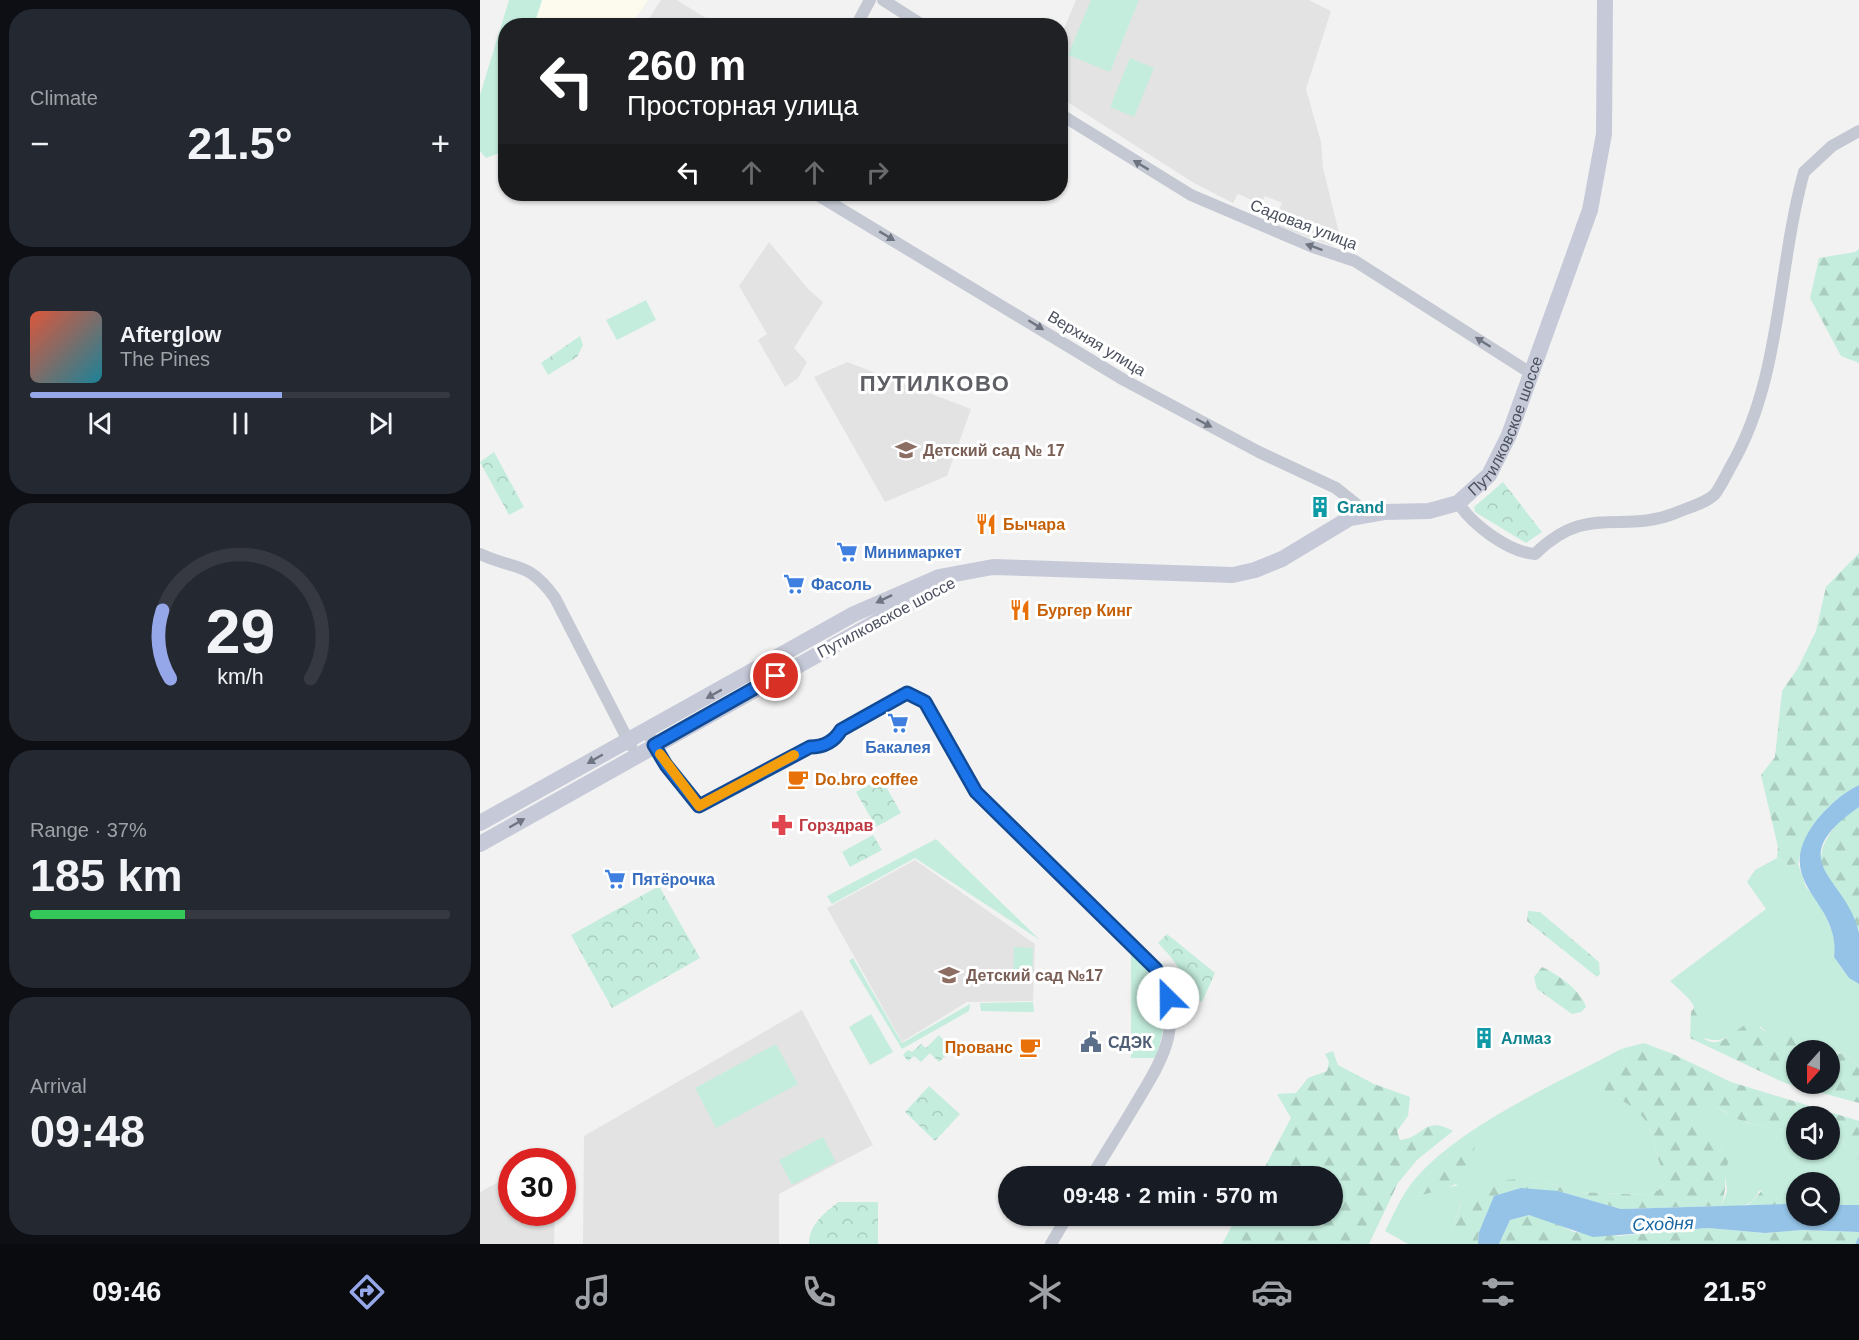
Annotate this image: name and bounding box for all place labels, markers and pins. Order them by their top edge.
school or university icon: Детский сад № 17 [894,438,918,462]
place label: Детский сад № 17 [923,442,1065,459]
building icon: Grand [1308,495,1332,519]
place label: Grand [1337,499,1384,516]
restaurant icon: Бычара [974,512,998,536]
place label: Бычара [1003,516,1065,533]
supermarket icon: Минимаркет [835,540,859,564]
place label: Минимаркет [864,544,962,561]
supermarket icon: Фасоль [782,572,806,596]
place label: Фасоль [811,576,872,593]
restaurant icon: Бургер Кинг [1008,598,1032,622]
place label: Бургер Кинг [1037,602,1133,619]
pin [750,650,801,701]
supermarket icon: Бакалея [886,711,910,735]
place label: Бакалея [865,739,931,756]
cafe icon: Do.bro coffee [786,767,810,791]
place label: Do.bro coffee [815,771,918,788]
pharmacy icon: Горздрав [770,813,794,837]
place label: Горздрав [799,817,873,834]
supermarket icon: Пятёрочка [603,867,627,891]
place label: Пятёрочка [632,871,715,888]
school or university icon: Детский сад №17 [937,963,961,987]
place label: Детский сад №17 [966,967,1103,984]
building icon: Алмаз [1472,1026,1496,1050]
public building icon: СДЭК [1079,1030,1103,1054]
place label: Алмаз [1501,1030,1551,1047]
place label: СДЭК [1108,1034,1152,1051]
cafe icon: Прованс [1018,1035,1042,1059]
place label: Прованс [945,1039,1013,1056]

